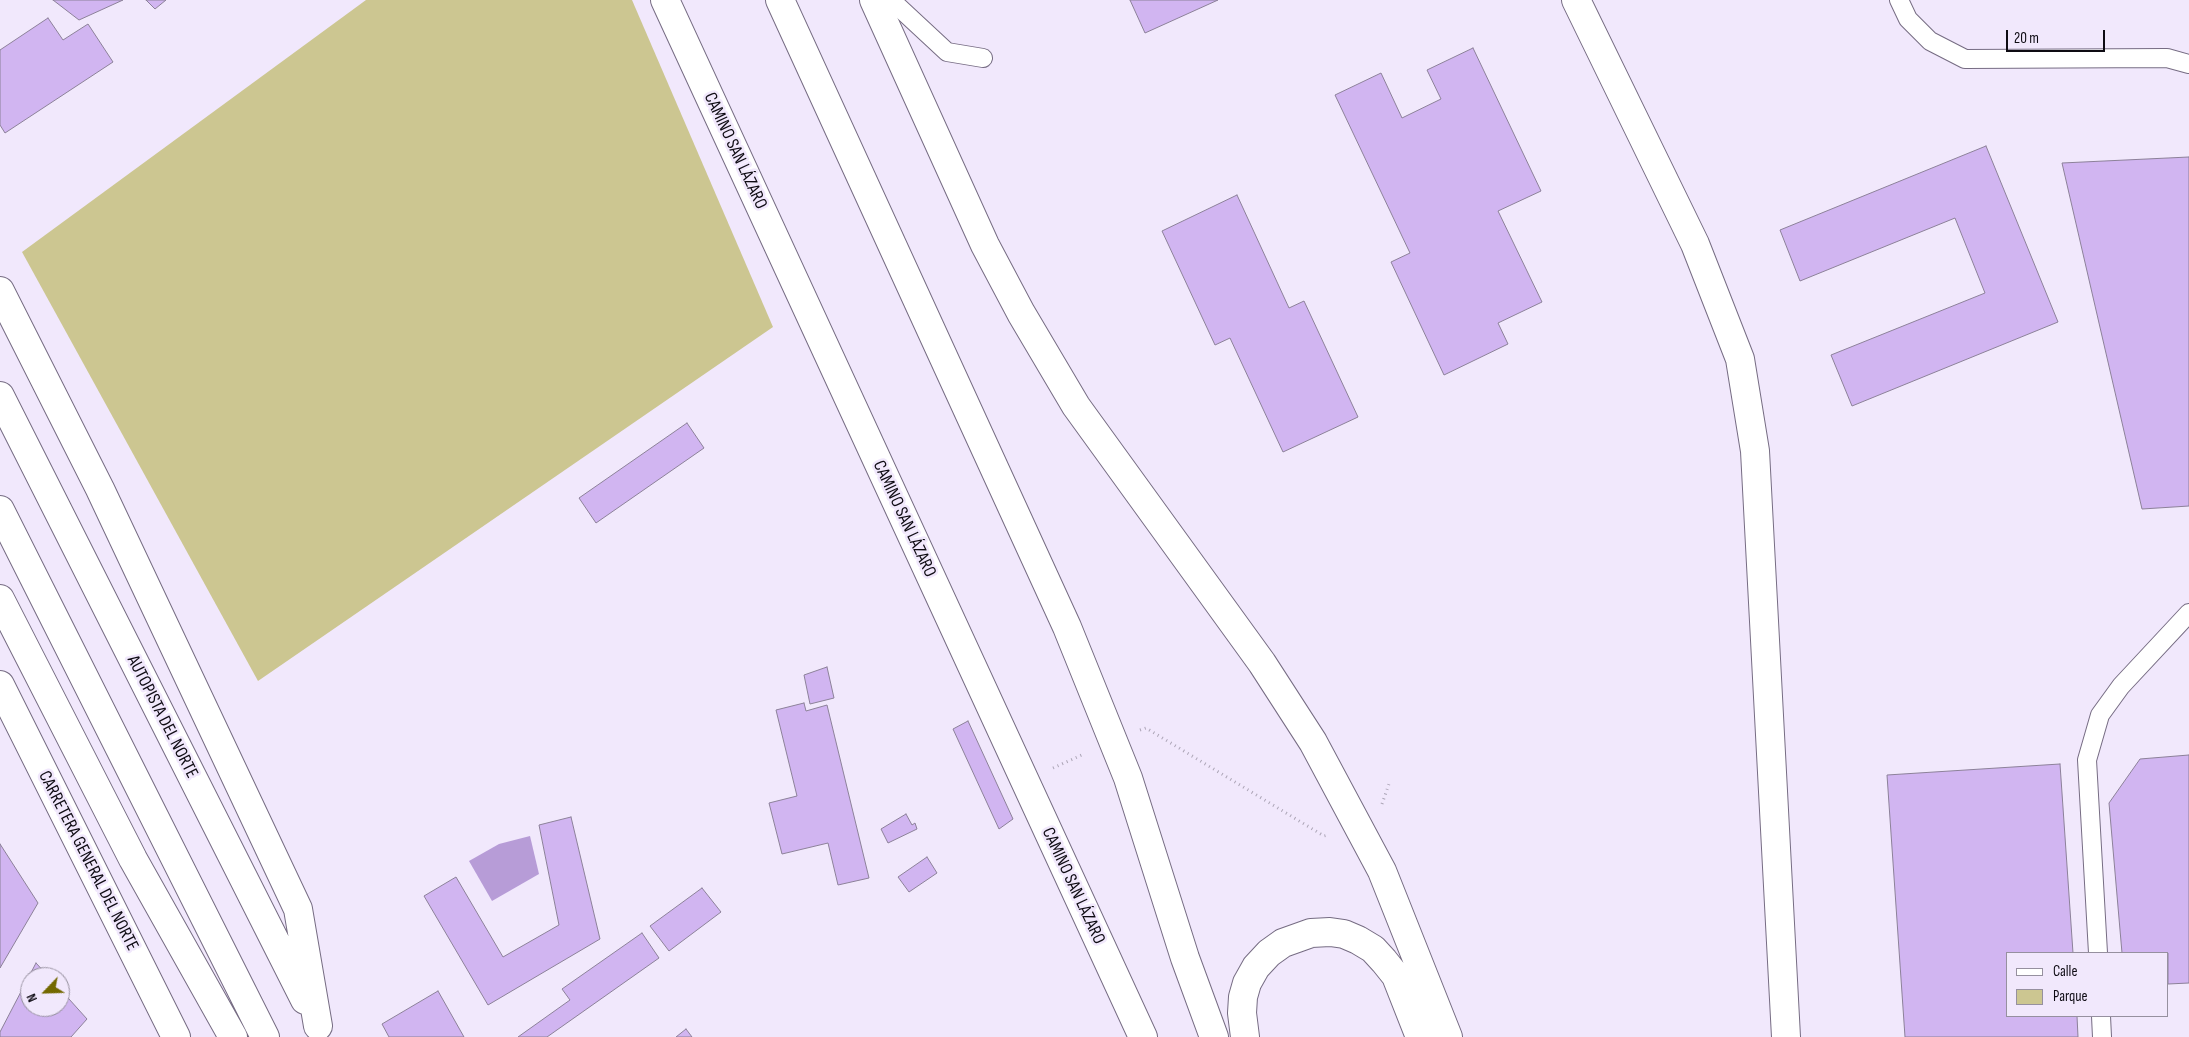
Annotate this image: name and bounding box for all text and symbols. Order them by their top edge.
scale bar [2009,20,2108,52]
text: 20 m [2014,29,2039,48]
street label: CAMINO SAN LÁZARO [699,89,771,213]
street label: CAMINO SAN LÁZARO [868,457,940,581]
street label: AUTOPISTA DEL NORTE [122,652,202,782]
street label: CARRETERA GENERAL DEL NORTE [33,767,143,955]
street label: CAMINO SAN LÁZARO [1037,824,1109,948]
legend [2006,952,2169,1017]
text: Calle [2053,962,2077,981]
north arrow [20,967,70,1017]
text: Parque [2053,987,2088,1006]
text: N [22,991,41,1005]

